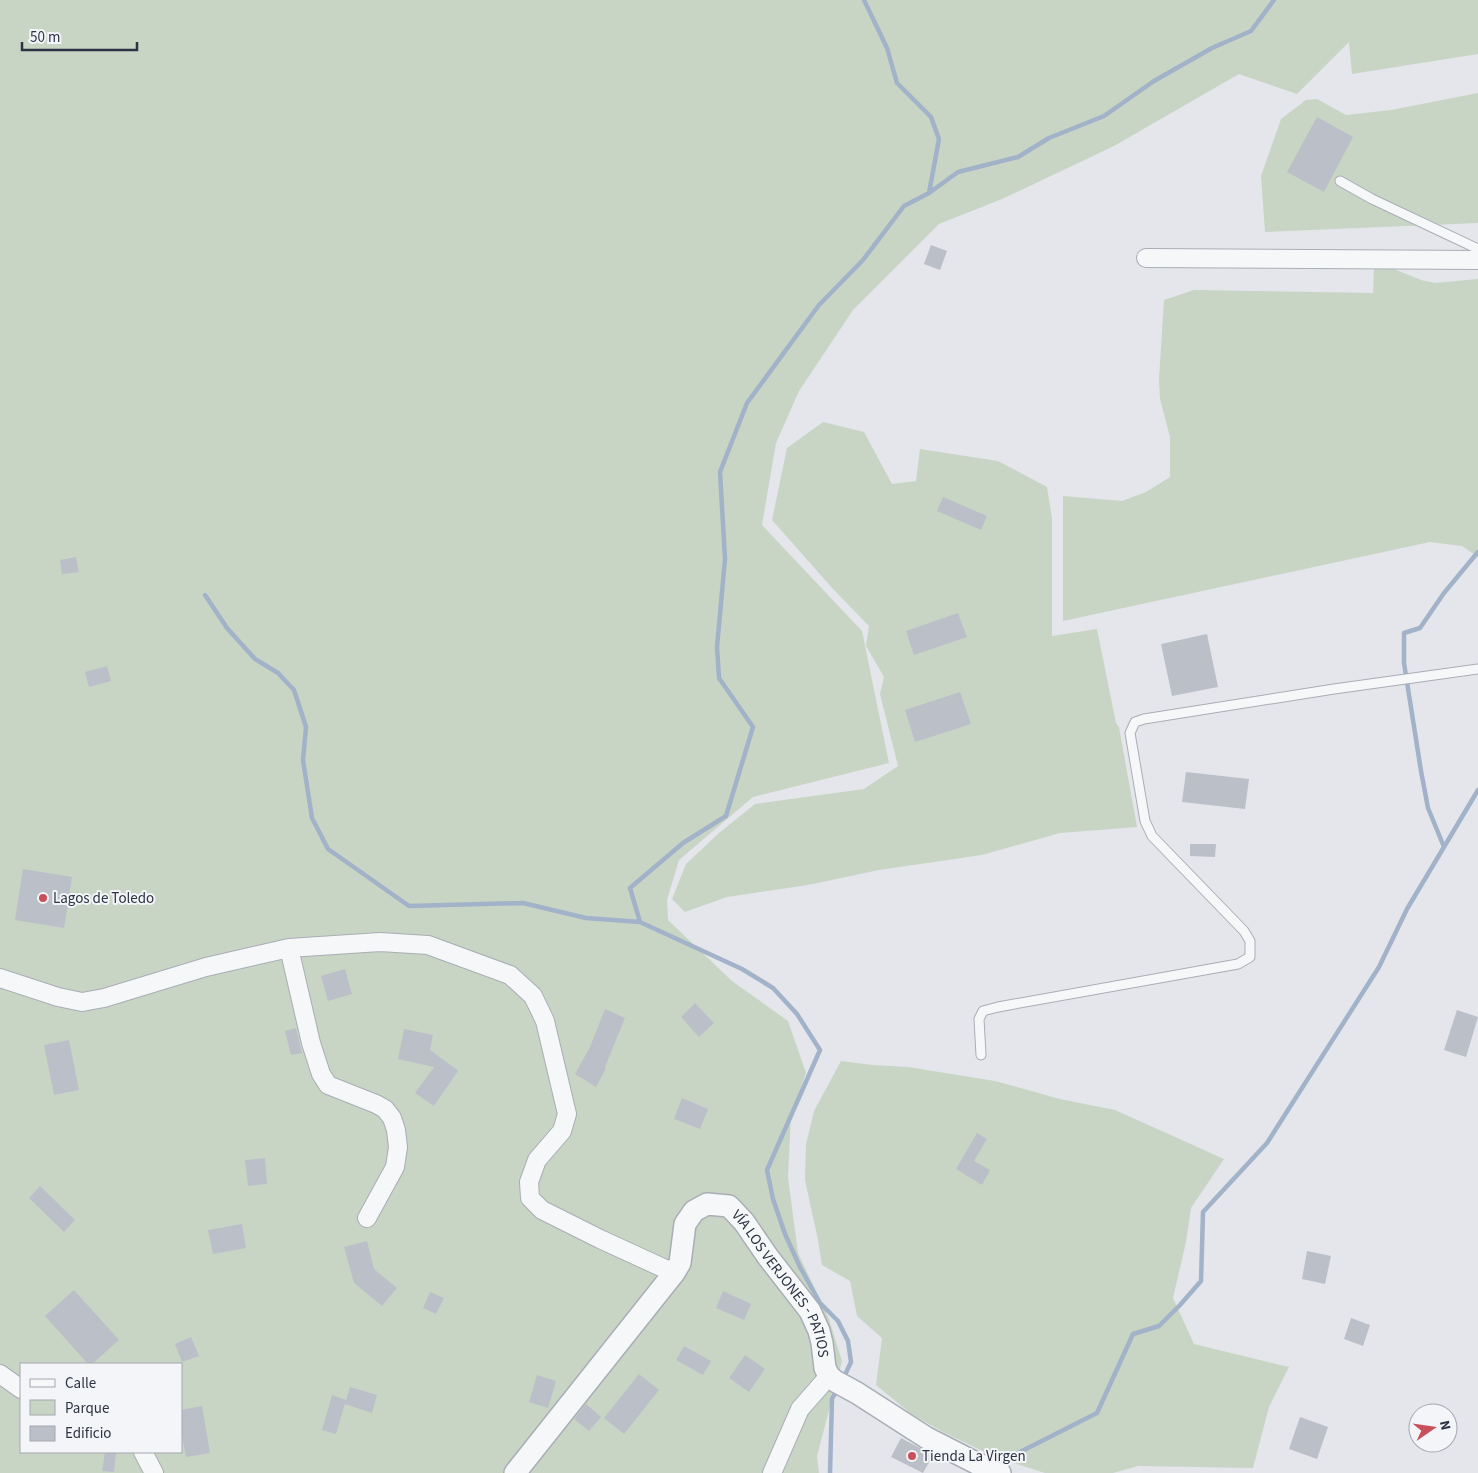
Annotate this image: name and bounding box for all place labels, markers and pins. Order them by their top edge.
place label: Lagos de Toledo [53,888,154,909]
marker: Lagos de Toledo [37,892,49,904]
place label: Tienda La Virgen [922,1446,1026,1467]
marker: Tienda La Virgen [906,1450,918,1462]

